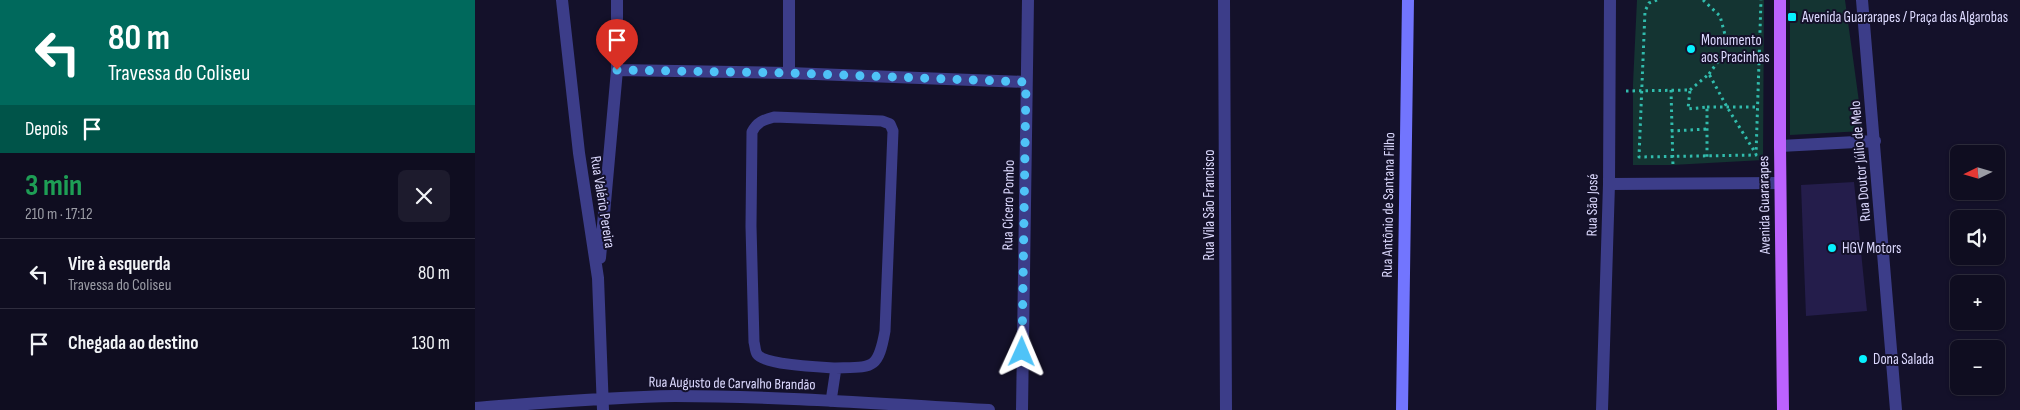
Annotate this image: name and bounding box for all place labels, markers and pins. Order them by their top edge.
place label: Avenida Guararapes / Praça das Algarobas [1801,8,2008,27]
marker: Avenida Guararapes / Praça das Algarobas [1786,11,1798,23]
pin [596,19,638,70]
place label: Monumento aos Pracinhas [1701,31,1770,67]
marker: Monumento aos Pracinhas [1685,43,1697,55]
place label: HGV Motors [1842,239,1901,258]
marker: HGV Motors [1826,242,1838,254]
place label: Dona Salada [1873,350,1934,369]
marker: Dona Salada [1857,353,1869,365]

